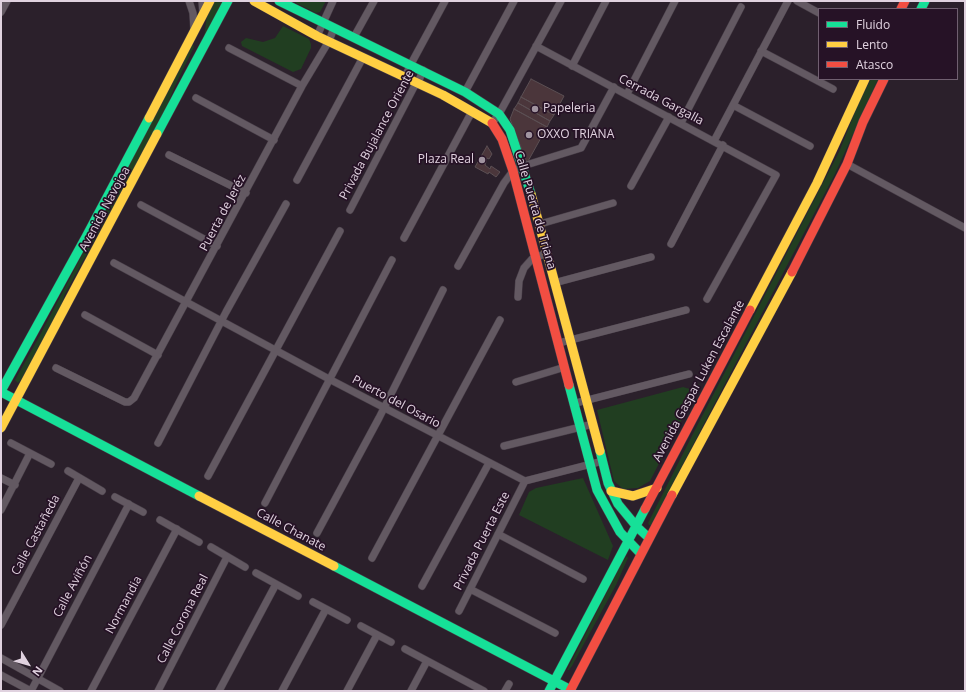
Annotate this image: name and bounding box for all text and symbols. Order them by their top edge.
legend [818,8,958,80]
text: Fluido [856,16,890,33]
text: Lento [856,36,888,53]
text: Atasco [856,56,893,73]
street label: Privada Bujalance Oriente [337,68,417,202]
street label: Cerrada Gargalla [616,72,706,128]
place label: Papeleria [543,102,595,116]
marker: Papeleria [530,104,540,114]
place label: OXXO TRIANA [537,128,614,142]
marker: OXXO TRIANA [524,130,534,140]
street label: Calle Puerta de Triana [511,149,559,271]
place label: Plaza Real [418,153,474,167]
marker: Plaza Real [477,155,487,165]
street label: Avenida Navojoa [77,164,133,254]
street label: Puerta de Jeréz [197,172,249,254]
street label: Avenida Gaspar Luken Escalante [650,298,748,464]
street label: Puerto del Osario [349,373,443,431]
street label: Privada Puerta Este [451,489,513,593]
street label: Calle Castañeda [9,492,63,578]
street label: Calle Chanate [254,506,328,554]
street label: Calle Aviñón [51,552,95,620]
street label: Calle Corona Real [154,572,212,666]
street label: Normandia [103,574,145,636]
north arrow [8,644,48,684]
text: N [29,663,47,680]

